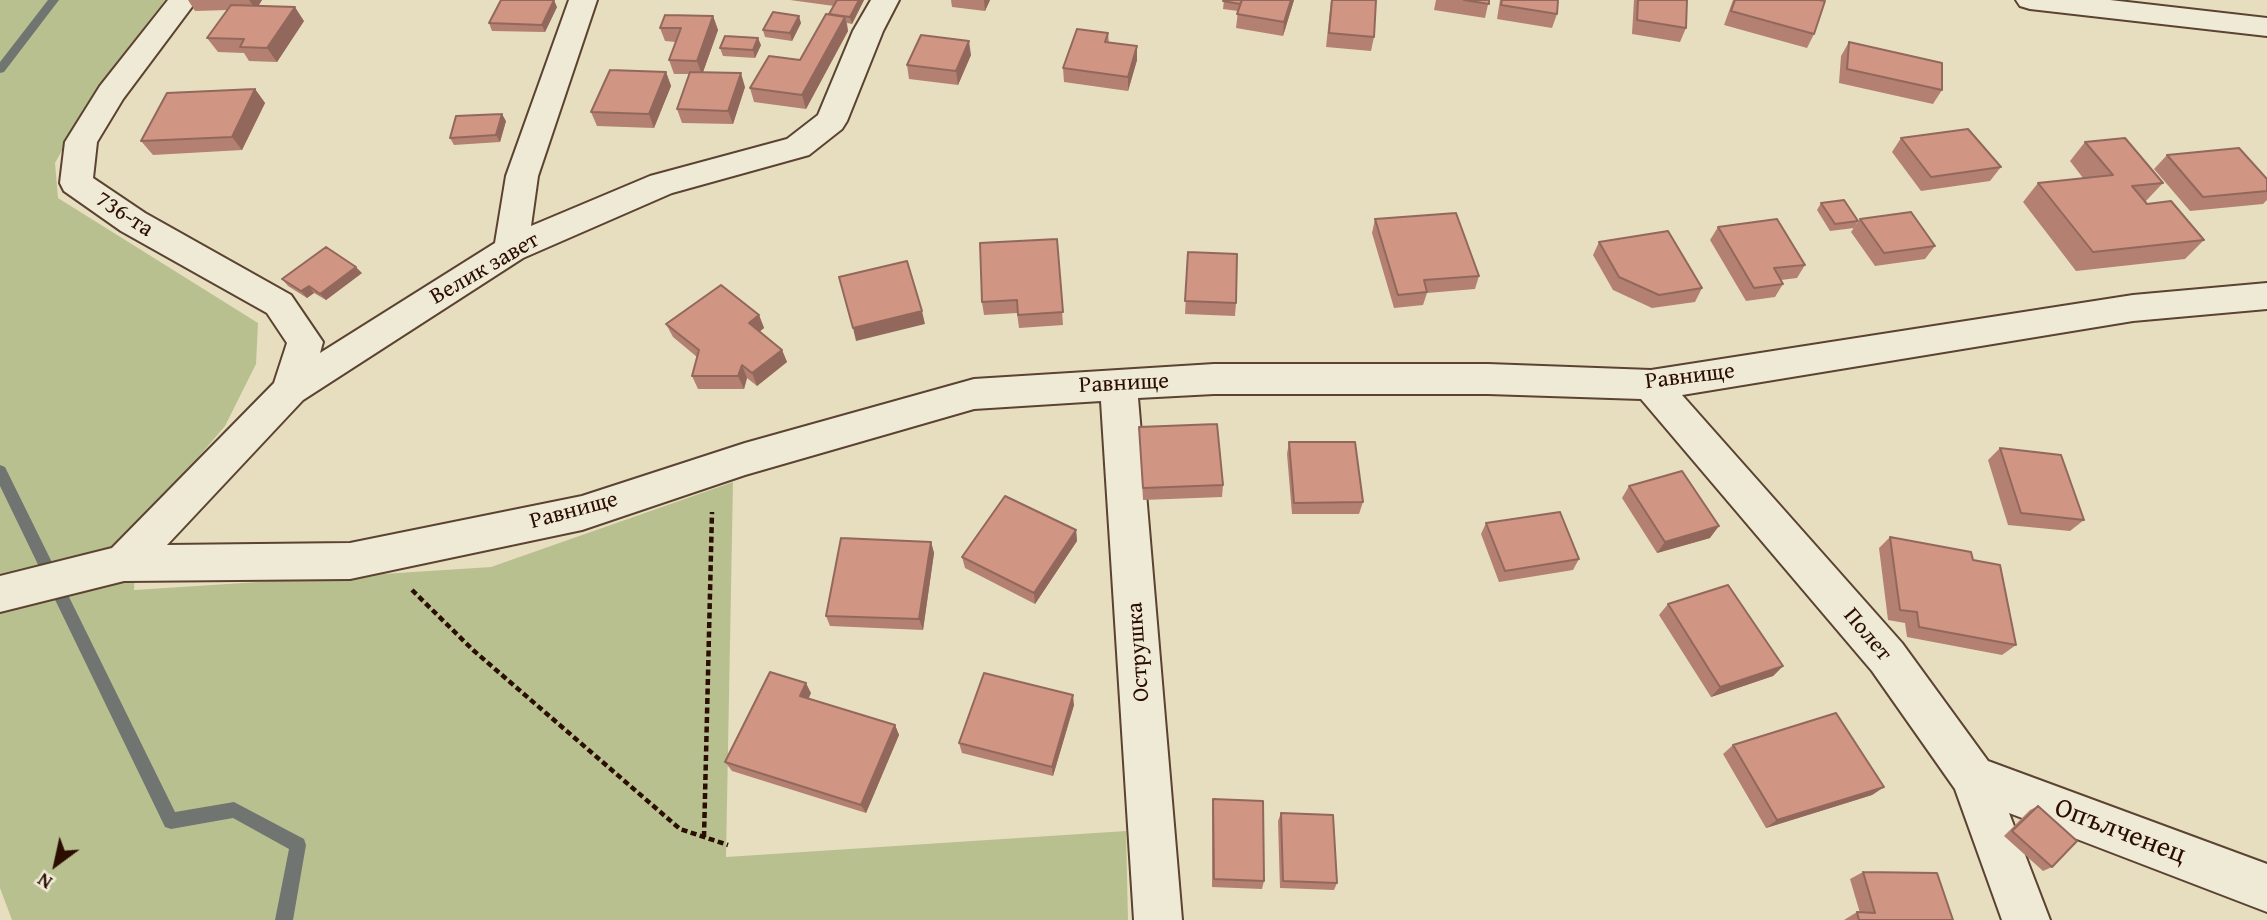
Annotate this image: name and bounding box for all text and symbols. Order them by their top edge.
street label: 736-та [90,186,158,244]
street label: Велик завет [426,227,544,311]
street label: Равнище [1644,358,1736,396]
street label: Равнище [1078,368,1170,400]
street label: Равнище [527,486,621,536]
street label: Острушка [1122,601,1156,703]
street label: Полет [1837,603,1897,667]
street label: Опълченец [2050,792,2190,872]
north arrow [21,829,91,899]
text: N [32,866,58,897]

